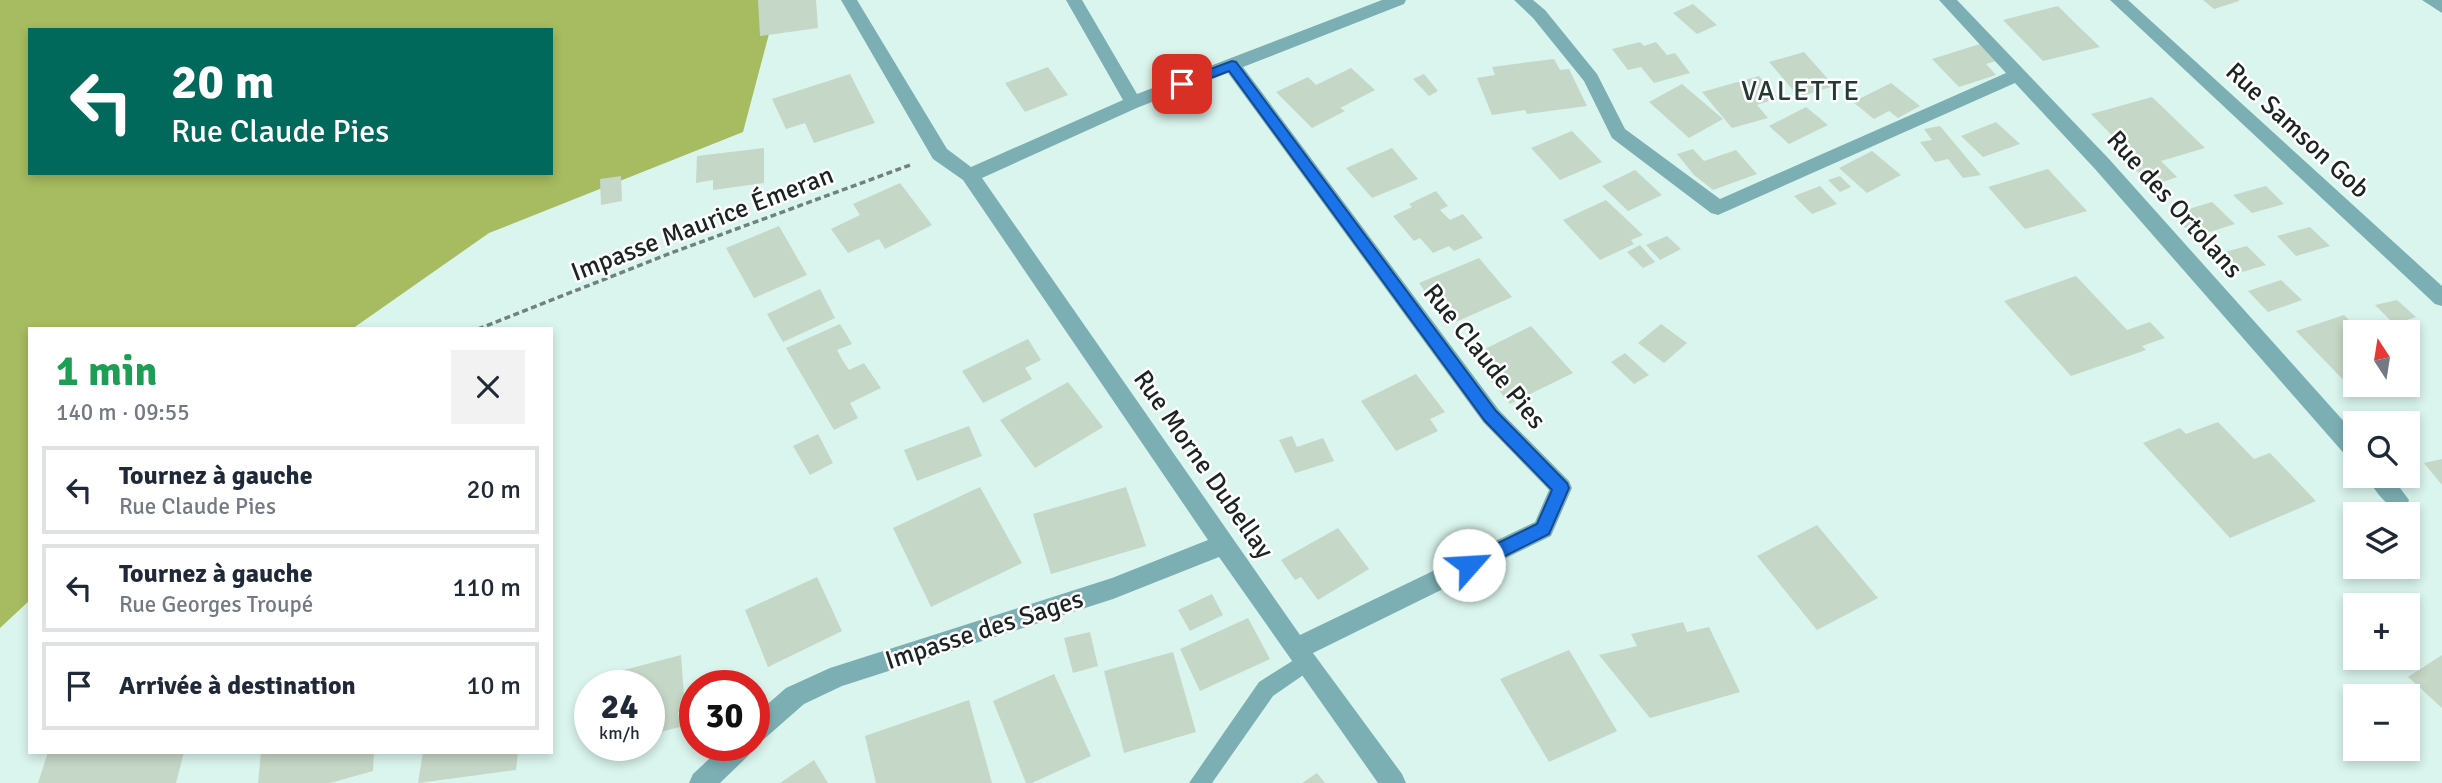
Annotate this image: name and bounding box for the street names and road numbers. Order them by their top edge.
street label: Rue Samson Gob [2219,56,2376,206]
street label: Rue des Ortolans [2100,124,2249,285]
street label: Impasse Maurice Émeran [567,159,838,289]
street label: Rue Claude Pies [1416,278,1552,436]
street label: Rue Morne Dubellay [1126,364,1280,565]
street label: Impasse des Sages [881,583,1087,677]

